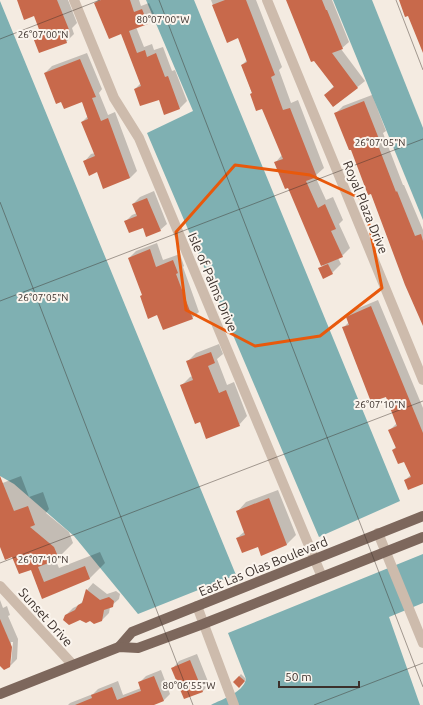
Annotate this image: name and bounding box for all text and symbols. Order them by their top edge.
text: 80°07'00"W [137,14,189,25]
text: 26°07'00"N [18,29,68,40]
text: 26°07'05"N [355,137,405,148]
street label: Royal Plaza Drive [341,158,391,256]
street label: Isle of Palms Drive [186,230,240,334]
text: 26°07'05"N [18,292,68,303]
text: 26°07'10"N [355,399,405,410]
street label: East Las Olas Boulevard [196,534,330,598]
text: 26°07'10"N [18,554,68,565]
street label: Sunset Drive [16,585,76,649]
scale bar [279,663,359,689]
text: 50 m [285,670,312,683]
text: 80°06'55"W [163,680,215,691]

